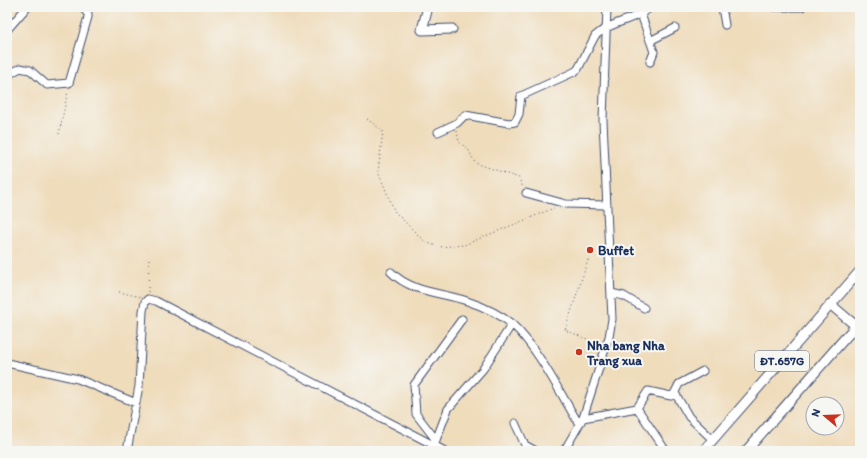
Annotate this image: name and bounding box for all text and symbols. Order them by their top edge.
place label: Buffet [598,243,634,258]
marker: Buffet [585,245,595,255]
place label: Nha bang Nha Trang xua [586,338,665,369]
marker: Nha bang Nha Trang xua [574,347,584,357]
road number: ĐT.657G [755,351,809,371]
north arrow [805,396,845,436]
text: N [809,407,823,419]

